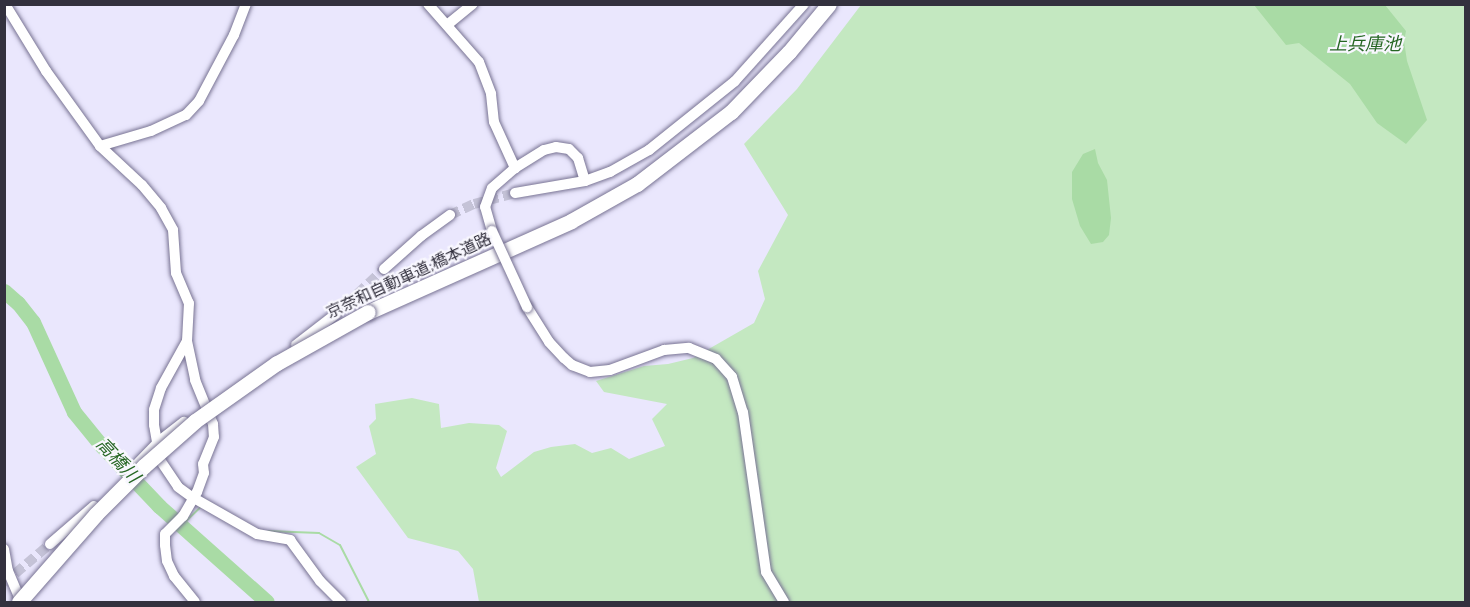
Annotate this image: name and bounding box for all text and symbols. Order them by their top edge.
water label: 上兵庫池 [1329,34,1401,56]
street label: 京奈和自動車道;橋本道路 [324,229,494,323]
water label: 高橋川 [91,434,143,488]

